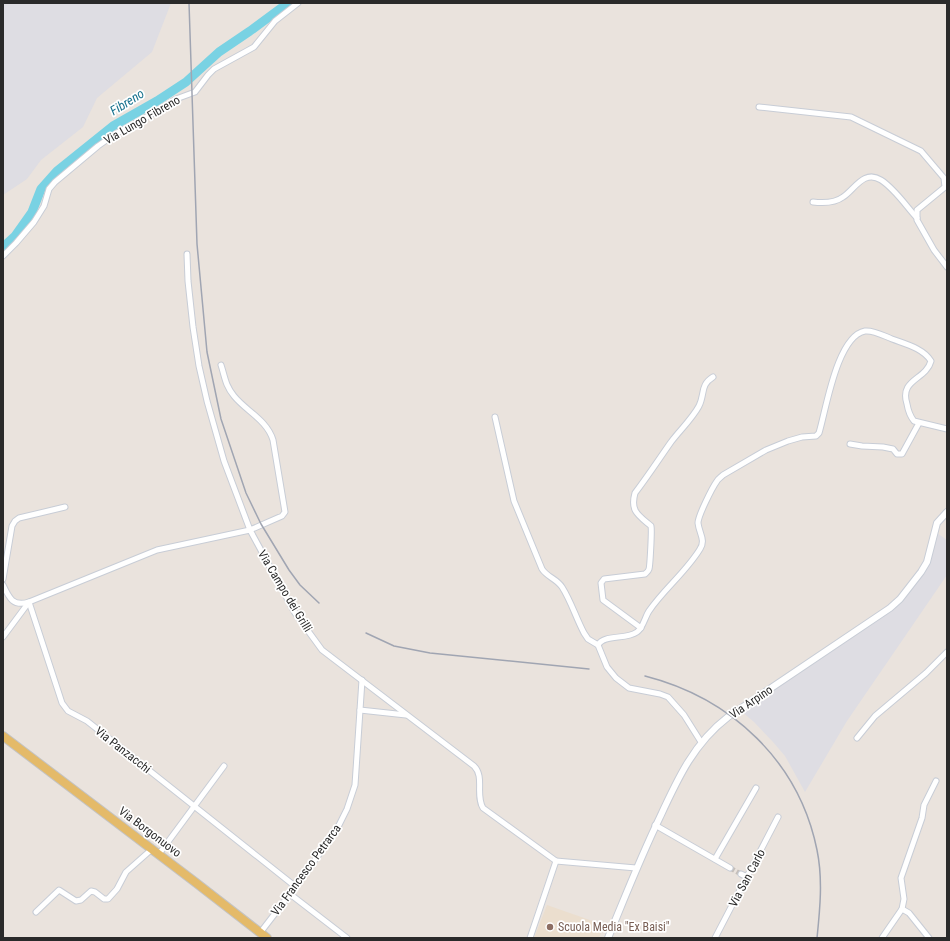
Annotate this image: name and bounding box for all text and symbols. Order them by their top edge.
water label: Fibreno [107,86,147,118]
street label: Via Lungo Fibreno [102,93,182,147]
street label: Via Campo dei Grilli [255,547,315,635]
street label: Via Arpino [727,682,775,722]
street label: Via Panzacchi [92,724,154,776]
street label: Via Borgonuovo [116,804,184,860]
street label: Via Francesco Petrarca [268,821,344,918]
street label: Via San Carlo [726,847,768,909]
place label: Scuola Media "Ex Baisi" [558,920,670,934]
marker: Scuola Media "Ex Baisi" [545,922,555,932]

